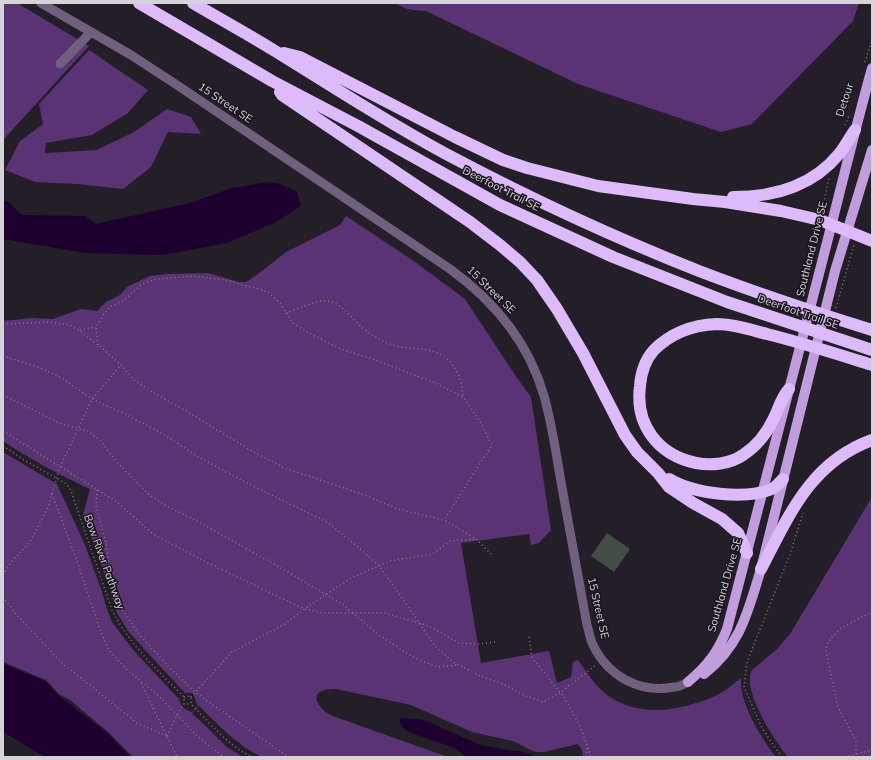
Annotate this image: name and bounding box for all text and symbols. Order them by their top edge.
street label: 15 Street SE [195,80,255,126]
street label: Detour [833,82,857,118]
street label: Deerfoot Trail SE [460,164,542,214]
street label: Southland Drive SE [794,200,830,298]
street label: 15 Street SE [464,263,518,317]
street label: Deerfoot Trail SE [756,292,840,332]
street label: Bow River Pathway [81,513,127,611]
street label: Southland Drive SE [705,536,745,634]
street label: 15 Street SE [585,576,611,640]

